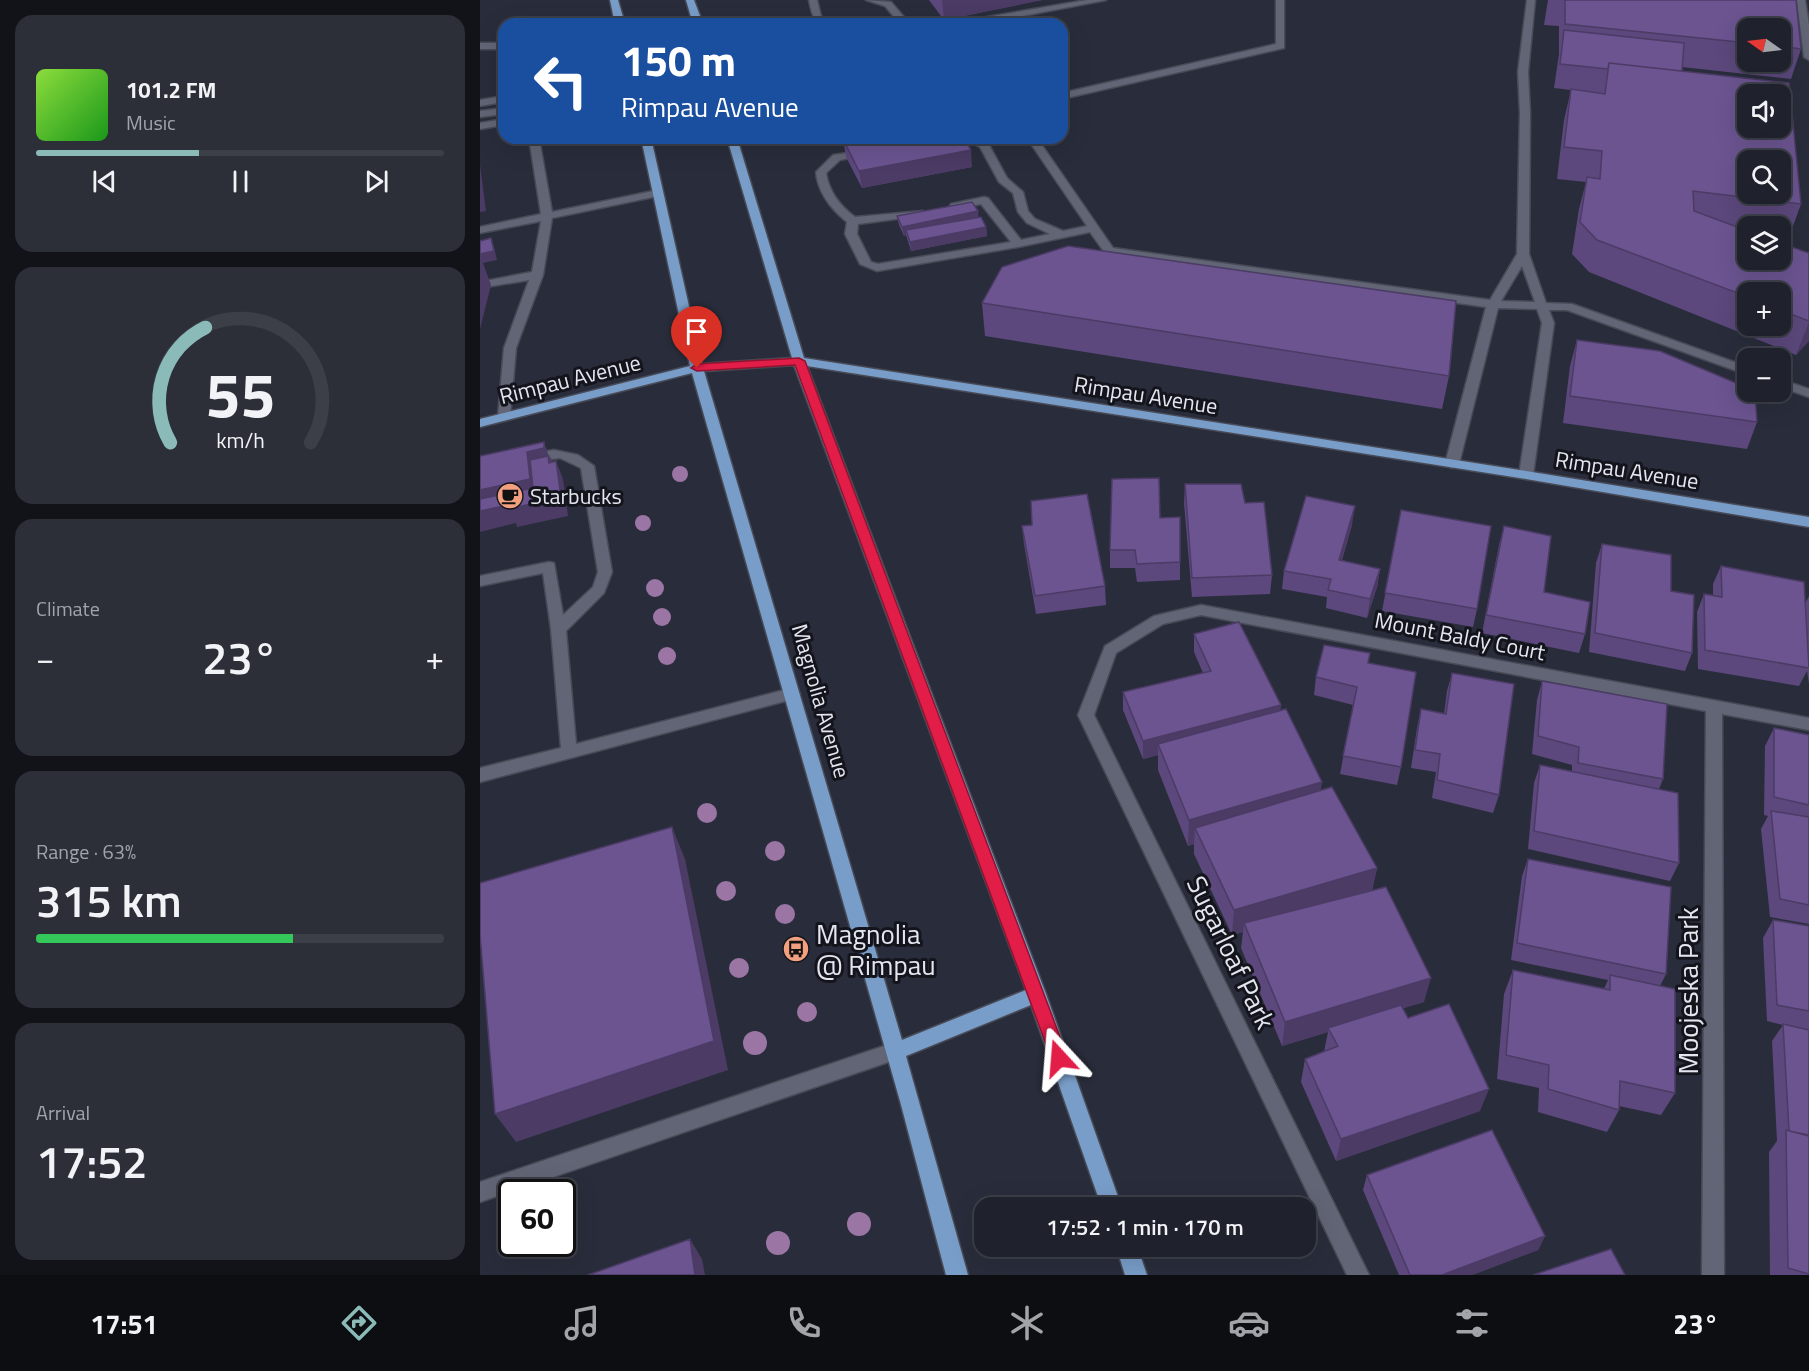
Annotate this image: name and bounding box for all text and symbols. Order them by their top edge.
north arrow [1737,18,1791,72]
map controls [1737,18,1791,402]
text: 150 m [621,28,736,92]
icon: left [522,42,600,120]
text: 101.2 FM [126,73,216,107]
button: sound [1737,84,1791,138]
text: Rimpau Avenue [621,86,799,127]
text: Music [126,107,176,138]
button: search [1737,150,1791,204]
icon: previous [88,165,121,198]
icon: pause [224,165,257,198]
icon: next [360,165,393,198]
button: layers [1737,216,1791,270]
button: + [1737,282,1791,336]
pin [671,306,722,368]
icon: arrive [680,315,713,348]
street label: Rimpau Avenue [496,345,644,413]
text: 55 [205,346,275,441]
button: − [1737,348,1791,402]
street label: Rimpau Avenue [1072,367,1220,423]
text: km/h [216,424,264,456]
street label: Rimpau Avenue [1553,442,1701,498]
place label: Starbucks [530,479,622,513]
cafe icon: Starbucks [495,481,525,511]
text: Climate [36,593,100,624]
street label: Mount Baldy Court [1372,603,1548,669]
street label: Magnolia Avenue [783,620,859,782]
text: 23° [202,623,278,691]
text: − [36,633,54,683]
text: + [426,633,444,683]
text: Range · 63% [36,836,136,867]
text: 315 km [36,866,182,934]
street label: Sugarloaf Park [1177,868,1287,1036]
street label: Moojeska Park [1667,907,1708,1075]
place label: Magnolia @ Rimpau [816,913,936,985]
bus stop icon: Magnolia @ Rimpau [781,934,811,964]
position arrow [1027,1026,1091,1090]
text: Arrival [36,1097,90,1128]
text: 17:52 [36,1127,148,1195]
speed limit sign: 60 [498,1179,576,1257]
text: 17:52 · 1 min · 170 m [1046,1210,1244,1244]
icon: directions [338,1302,380,1344]
icon: music [561,1302,603,1344]
icon: phone [783,1302,825,1344]
icon: climate [1006,1302,1048,1344]
icon: car [1228,1302,1270,1344]
icon: filters [1451,1302,1493,1344]
text: 17:51 [90,1303,158,1344]
text: 23° [1673,1303,1719,1344]

